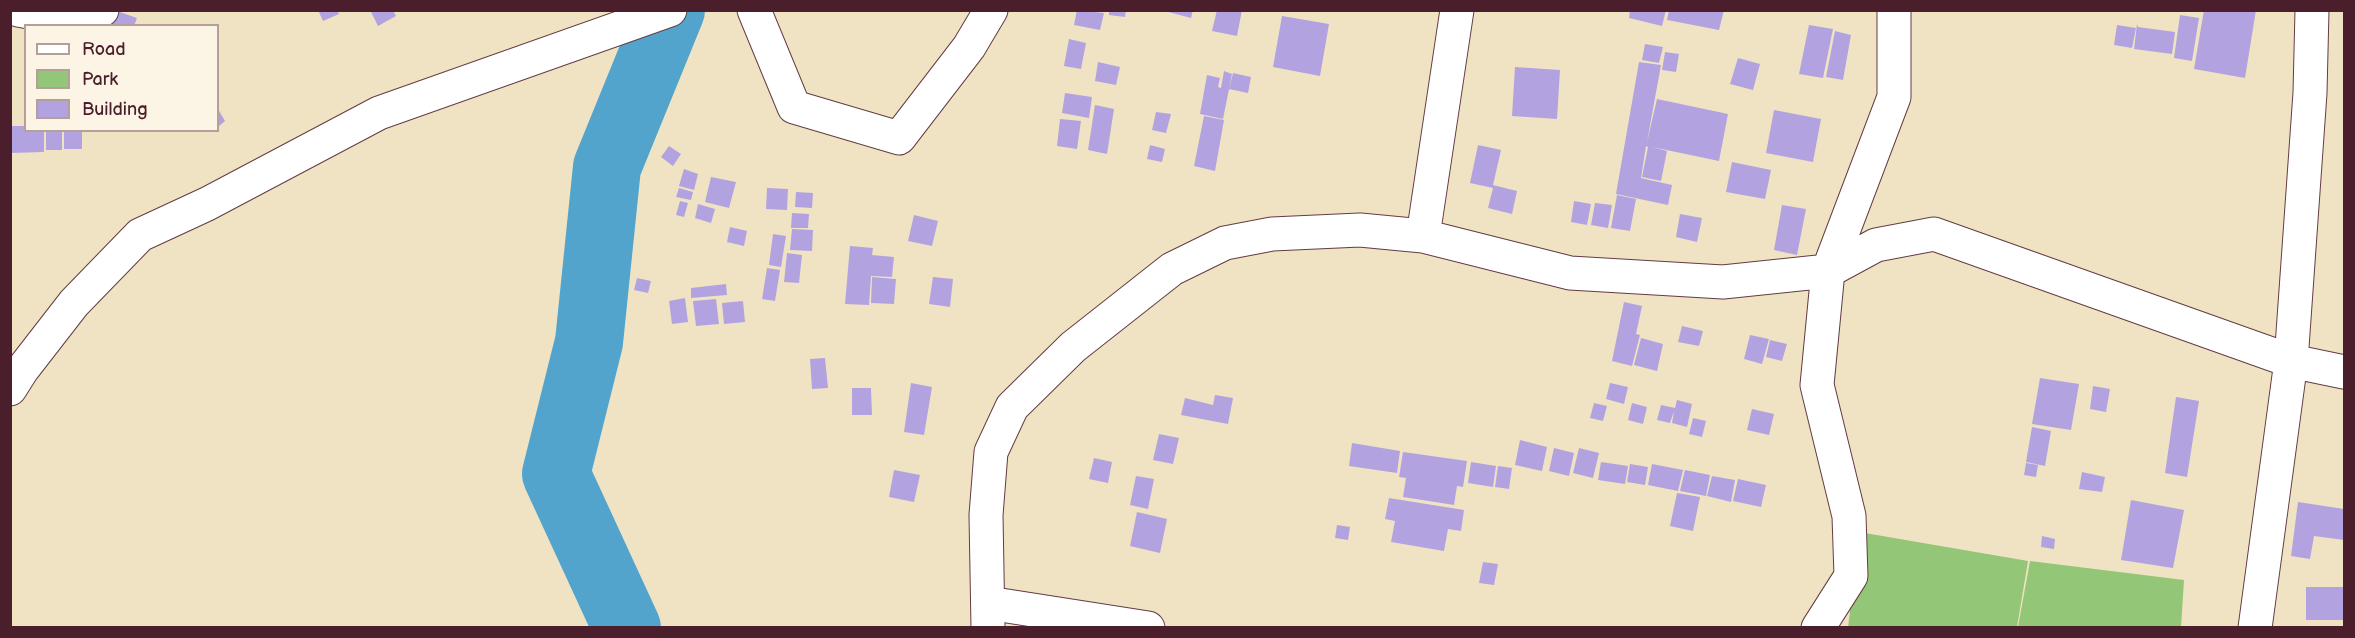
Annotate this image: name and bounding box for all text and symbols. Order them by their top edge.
legend [24,24,219,132]
text: Road [82,39,126,60]
text: Park [82,69,118,90]
text: Building [82,99,148,120]

